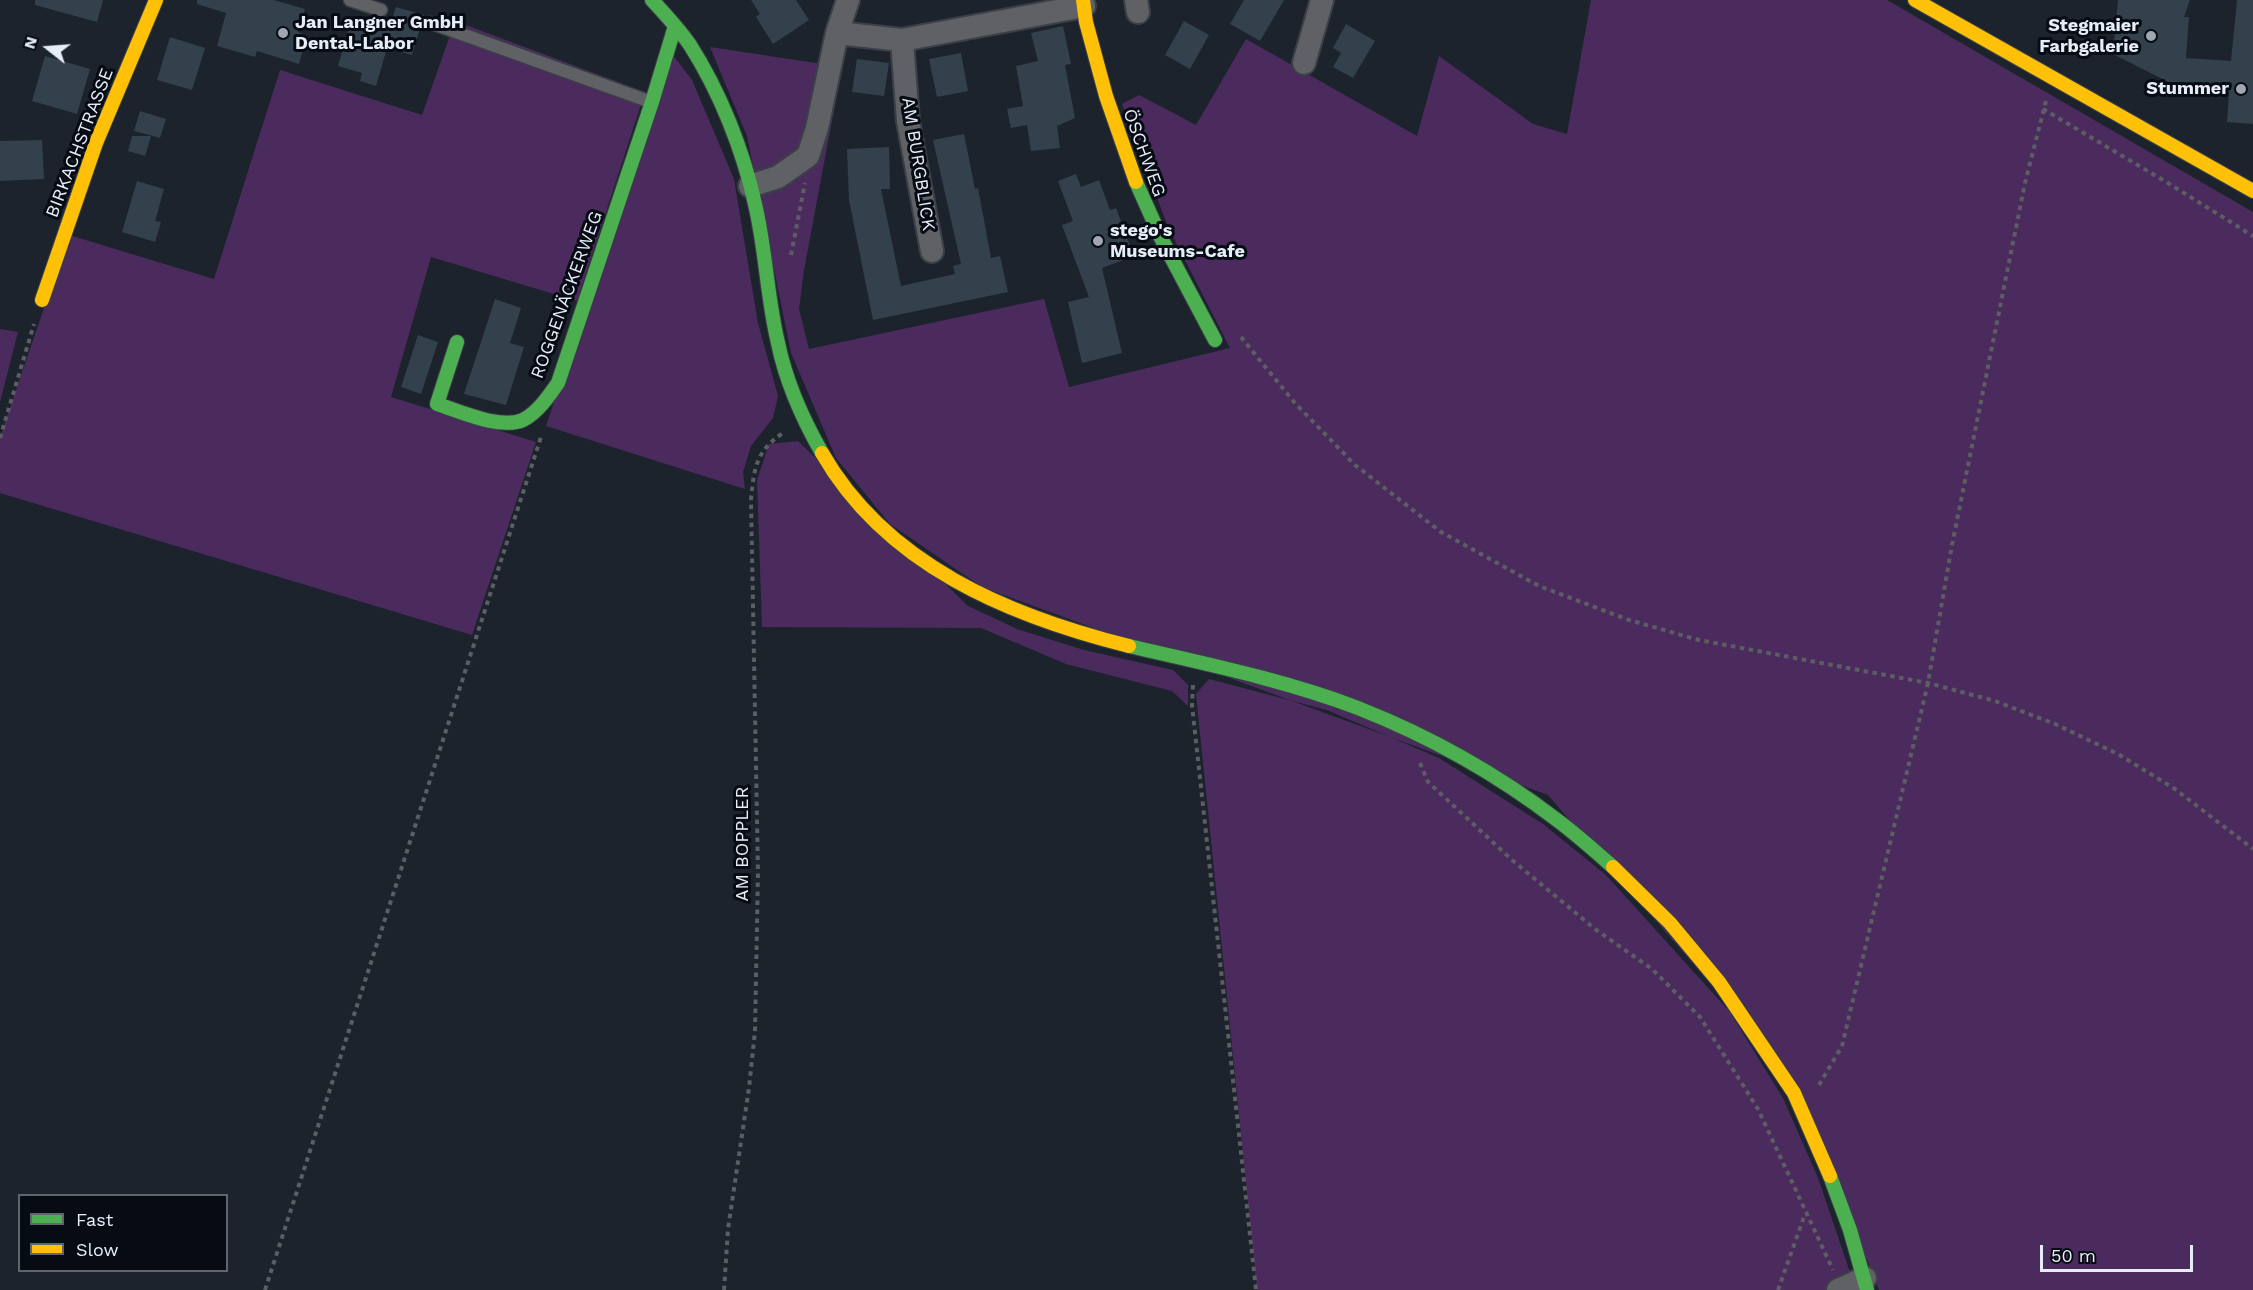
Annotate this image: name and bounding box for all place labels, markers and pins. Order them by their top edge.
place label: Jan Langner GmbH Dental-Labor [295,12,464,54]
place label: Stegmaier Farbgalerie [2039,15,2139,57]
marker: Jan Langner GmbH Dental-Labor [276,26,290,40]
marker: Stegmaier Farbgalerie [2144,29,2158,43]
place label: Stummer [2146,78,2229,100]
marker: Stummer [2234,82,2248,96]
place label: stego's Museums-Cafe [1110,220,1245,262]
marker: stego's Museums-Cafe [1091,234,1105,248]

